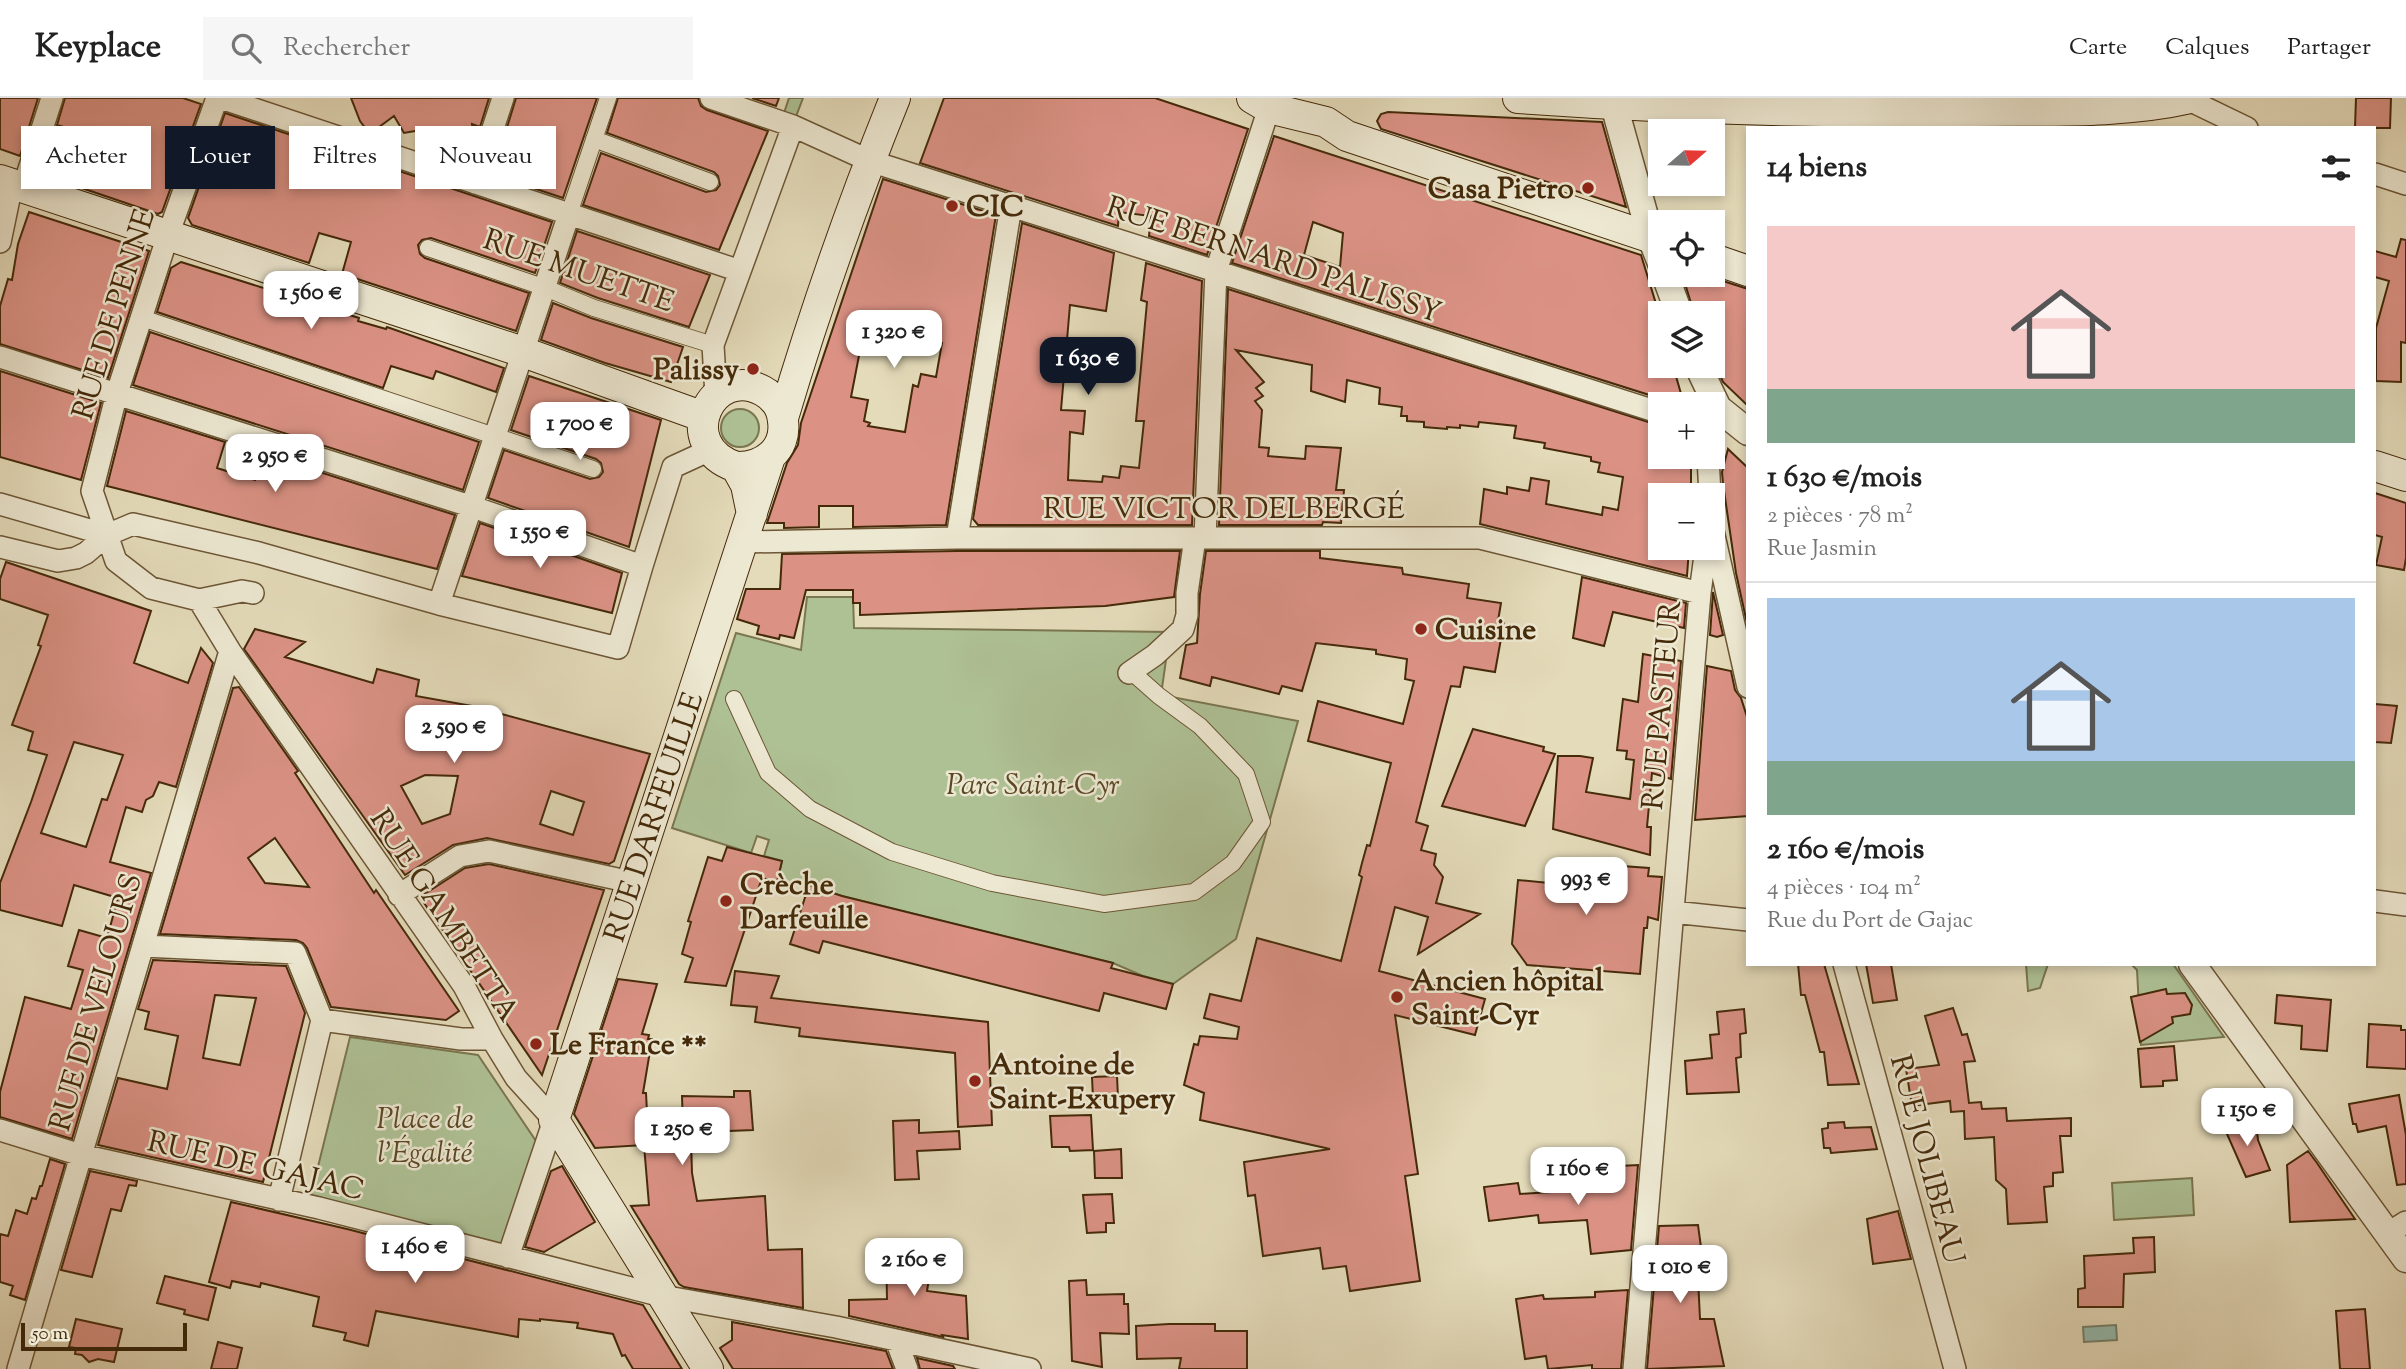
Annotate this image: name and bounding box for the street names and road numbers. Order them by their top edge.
street label: RUE BERNARD PALISSY [1100,187,1446,336]
street label: RUE DE PENNE [63,204,168,425]
street label: RUE MUETTE [477,220,679,325]
street label: RUE VICTOR DELBERGÉ [1043,489,1405,532]
street label: RUE PASTEUR [1633,598,1694,812]
street label: RUE DARFEUILLE [595,687,716,948]
street label: RUE GAMBETTA [358,801,528,1031]
street label: RUE DE VELOURS [40,869,155,1137]
street label: RUE JOLIBEAU [1877,1050,1974,1269]
street label: RUE DE GAJAC [143,1122,368,1213]

